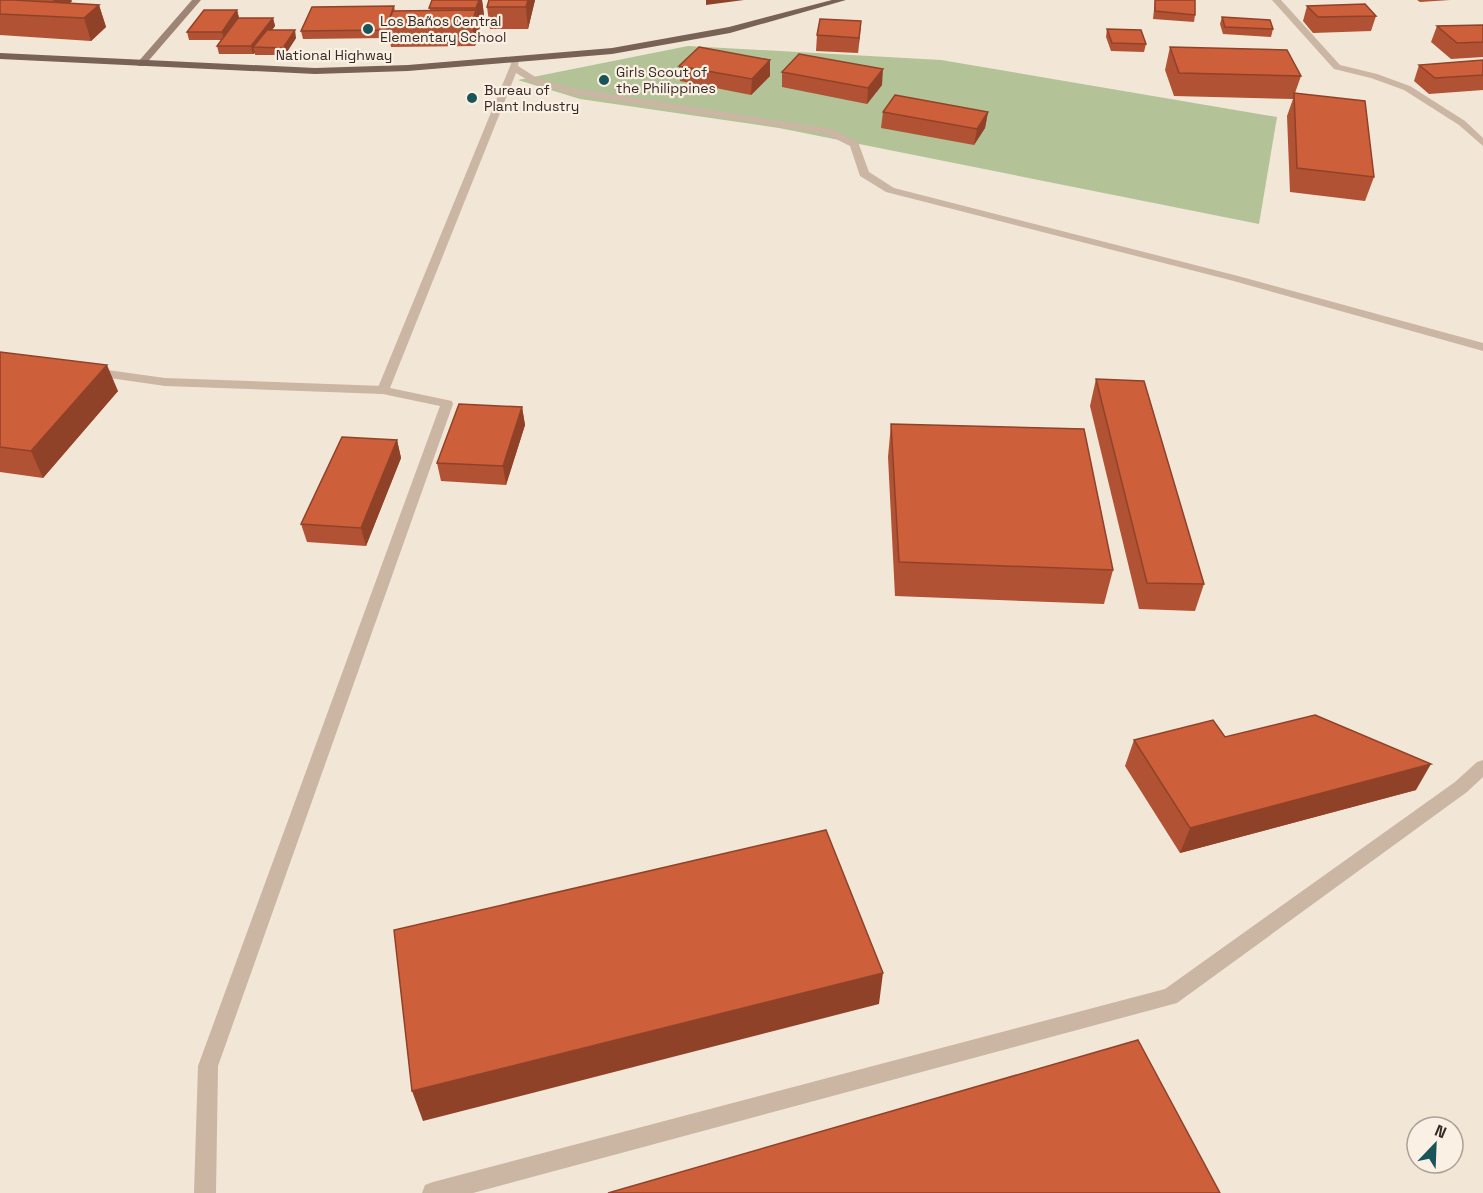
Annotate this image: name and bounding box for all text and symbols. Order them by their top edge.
place label: Los Baños Central Elementary School [380,12,506,46]
marker: Los Baños Central Elementary School [361,22,375,36]
street label: National Highway [276,46,392,64]
place label: Girls Scout of the Philippines [616,63,716,97]
marker: Girls Scout of the Philippines [597,73,611,87]
place label: Bureau of Plant Industry [484,81,579,115]
marker: Bureau of Plant Industry [465,91,479,105]
north arrow [1405,1115,1465,1175]
text: N [1432,1120,1450,1143]

